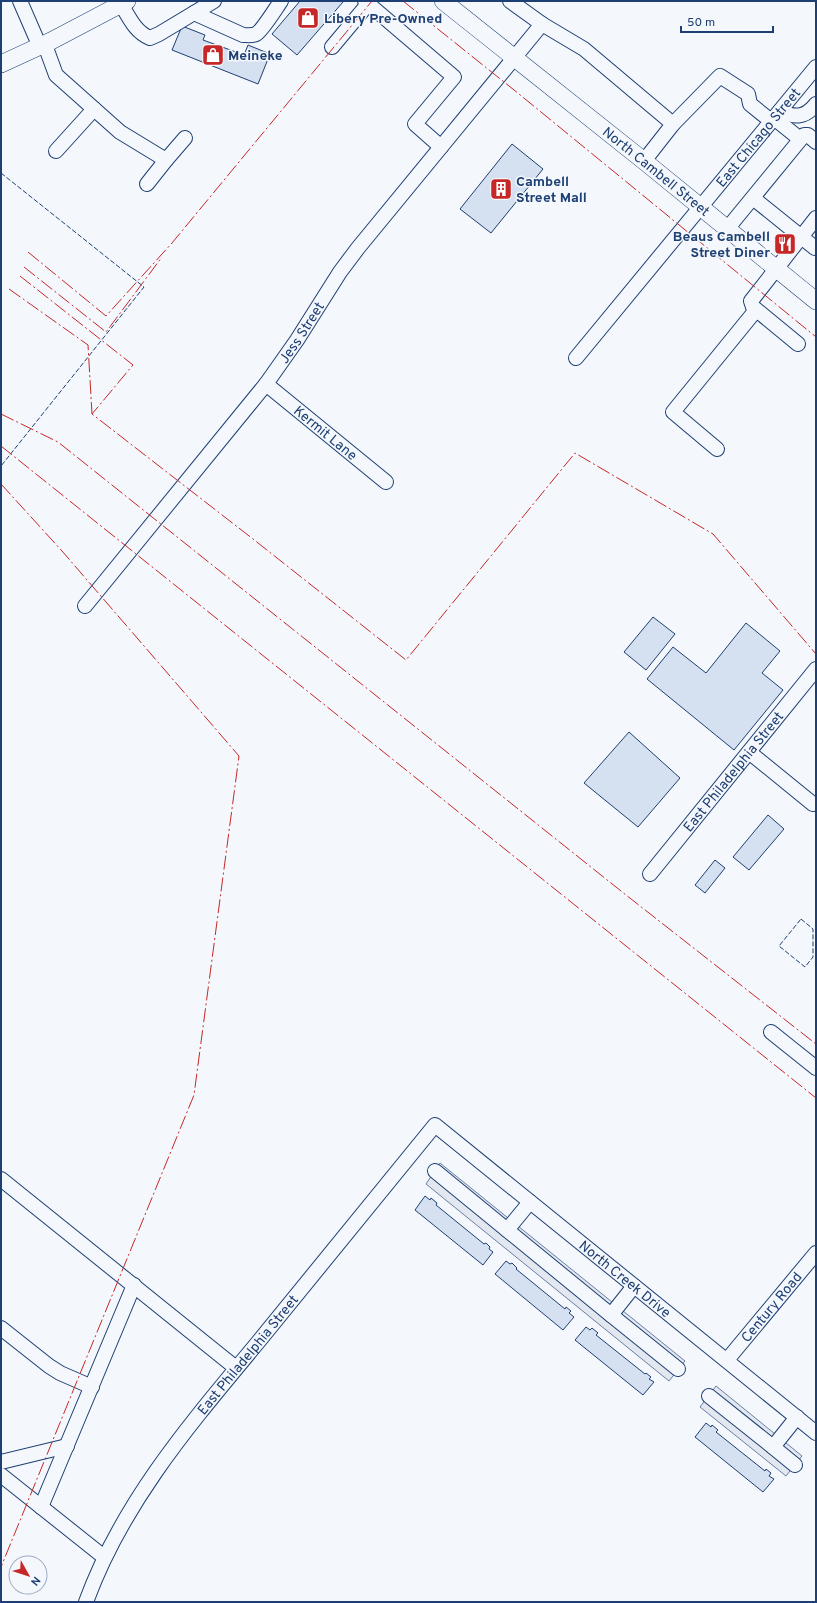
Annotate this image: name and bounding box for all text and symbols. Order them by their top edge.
shop icon: Libery Pre-Owned [295,5,321,31]
scale bar [681,8,773,34]
place label: Libery Pre-Owned [324,11,442,28]
text: 50 m [687,15,715,31]
shop icon: Meineke [200,42,226,68]
place label: Meineke [228,48,283,65]
street label: East Chicago Street [713,85,805,191]
street label: North Cambell Street [598,124,712,221]
place label: Cambell Street Mall [516,174,587,207]
building icon: Cambell Street Mall [488,176,514,202]
place label: Beaus Cambell Street Diner [673,229,770,262]
restaurant icon: Beaus Cambell Street Diner [772,231,798,257]
street label: Jess Street [276,299,329,367]
street label: Kermit Lane [289,403,360,465]
street label: East Philadelphia Street [680,709,788,836]
street label: North Creek Drive [575,1238,674,1322]
street label: Century Road [738,1269,806,1346]
street label: East Philadelphia Street [195,1292,303,1419]
north arrow [8,1555,48,1595]
text: N [27,1573,43,1588]

